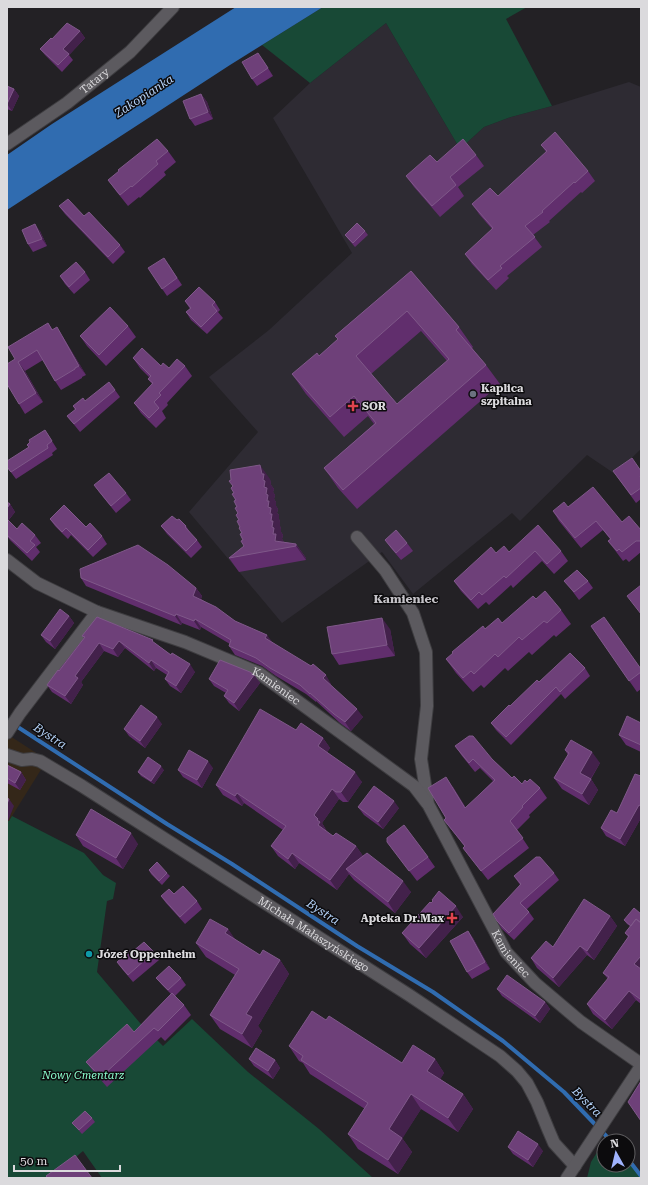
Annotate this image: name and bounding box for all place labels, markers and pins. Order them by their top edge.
place label: Kaplica szpitalna [481,382,532,408]
marker: Kaplica szpitalna [468,389,478,399]
marker: SOR [347,400,359,412]
place label: SOR [362,400,386,413]
place label: Apteka Dr.Max [361,912,444,925]
marker: Apteka Dr.Max [447,913,457,923]
place label: Józef Oppenheim [97,948,196,961]
marker: Józef Oppenheim [84,949,94,959]

